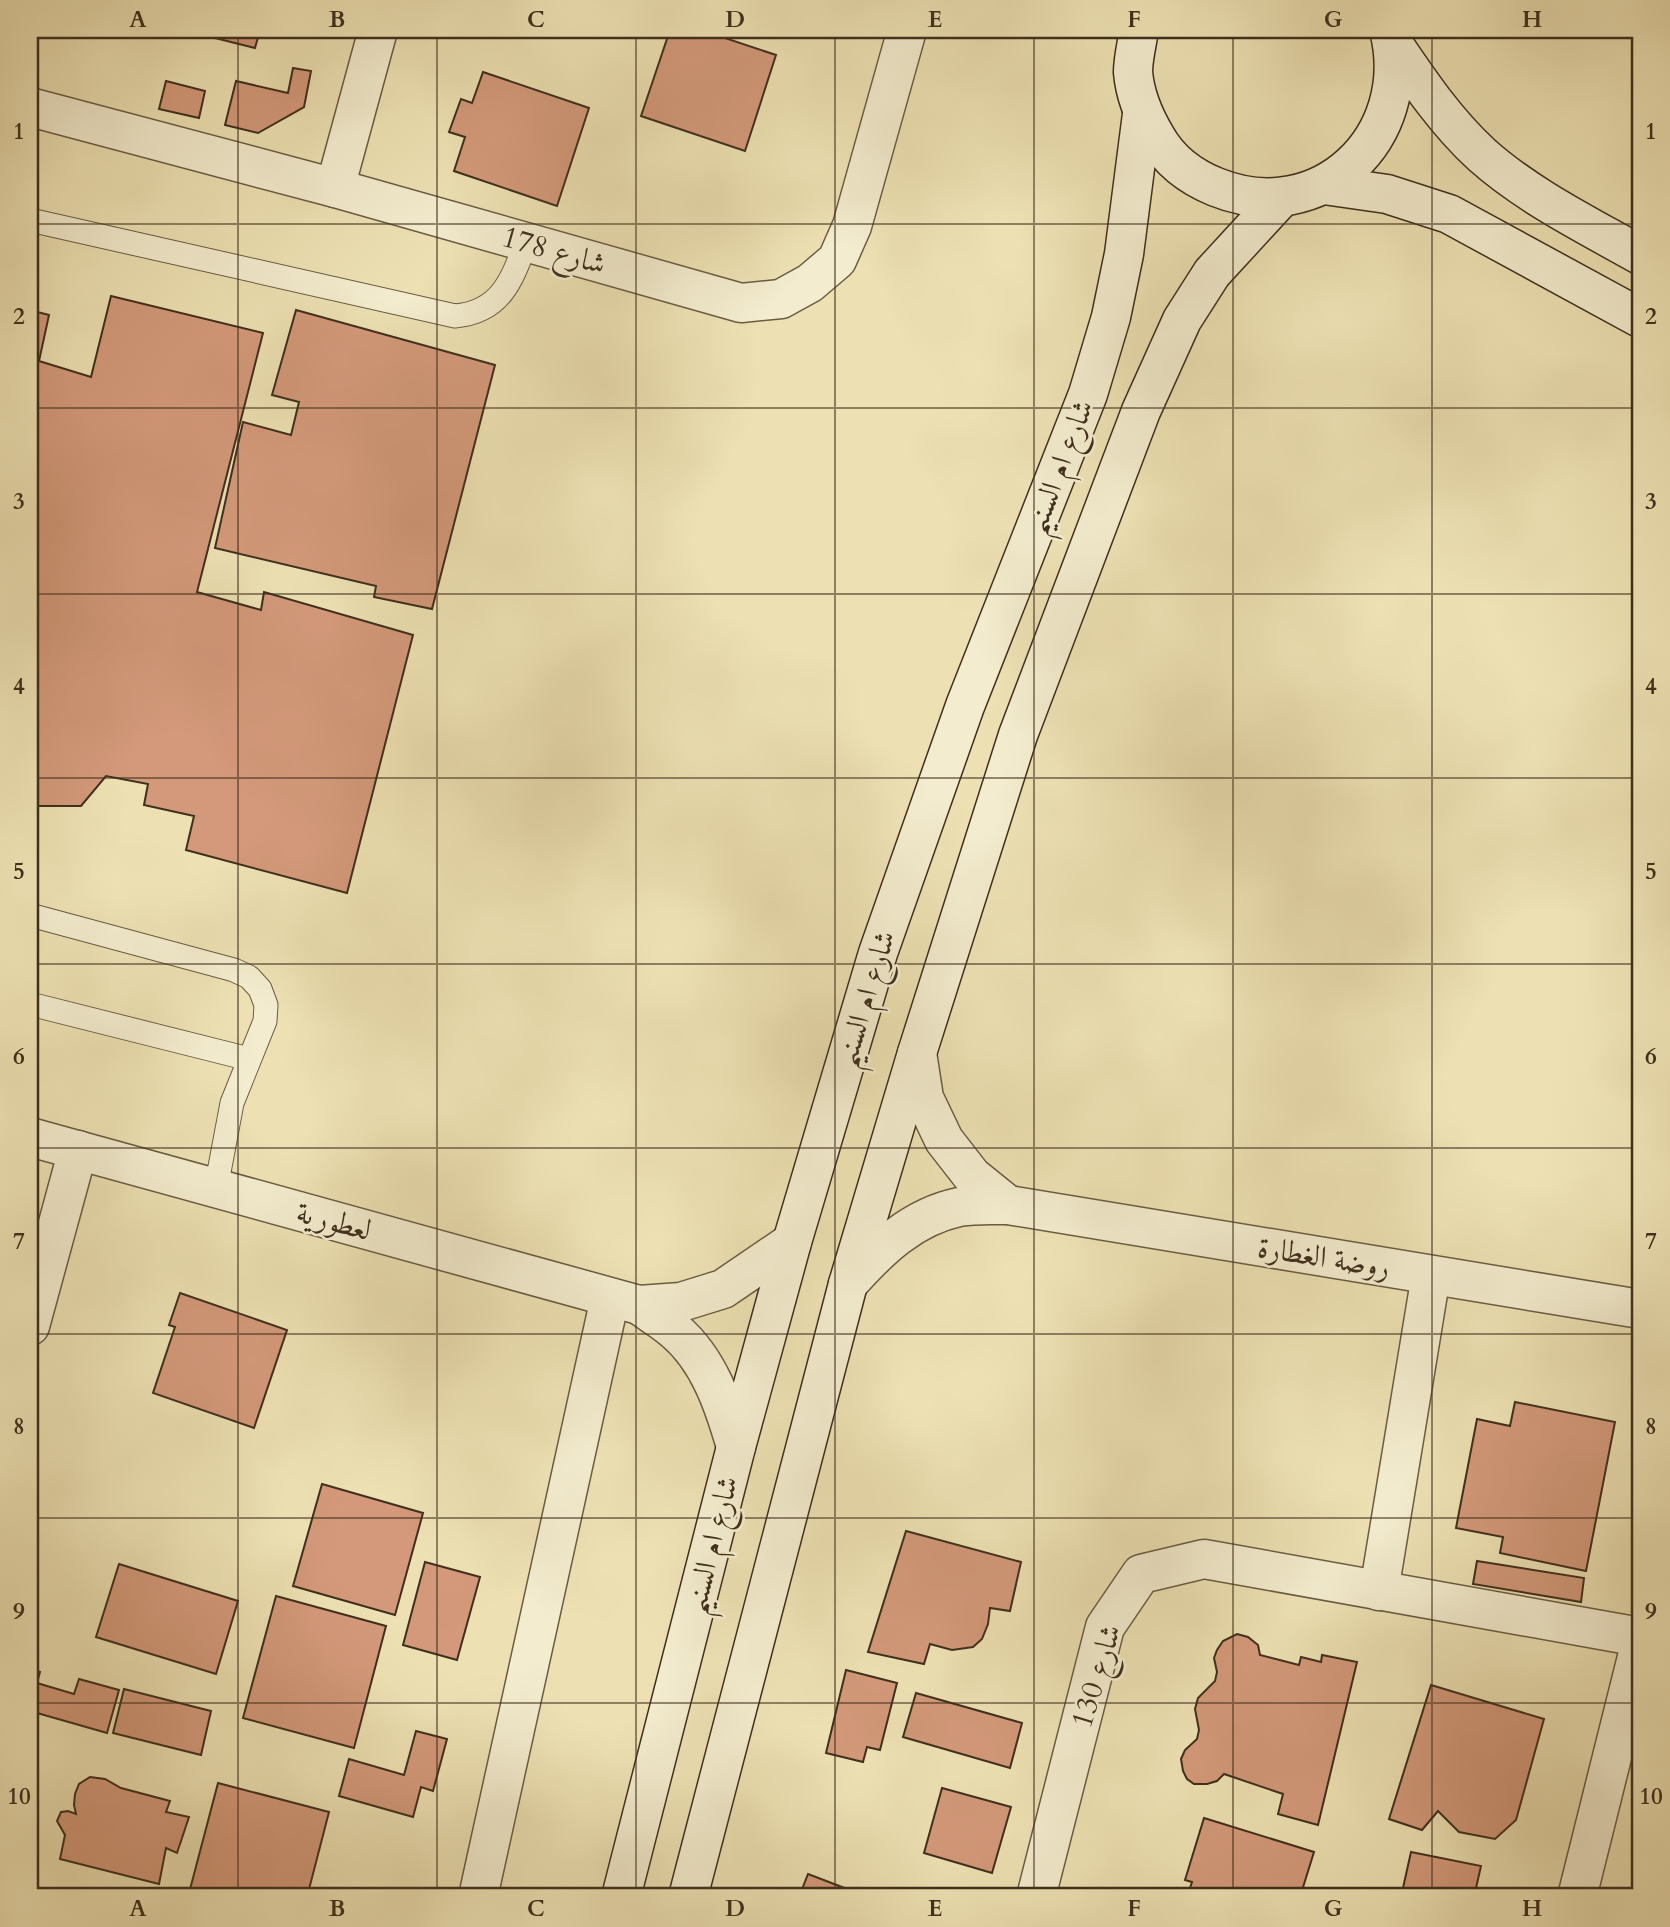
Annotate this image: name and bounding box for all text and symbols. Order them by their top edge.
text: A [129,4,147,35]
text: B [329,4,345,35]
text: C [527,4,545,35]
text: D [725,4,745,35]
text: E [928,4,942,35]
text: F [1127,4,1141,35]
text: G [1324,4,1343,35]
text: H [1522,4,1542,35]
text: 1 [13,116,25,147]
text: 1 [1645,116,1657,147]
street label: شارع 178 [496,216,611,289]
text: 2 [13,301,25,332]
text: 2 [1645,301,1657,332]
street label: شارع ام السنيم [1015,394,1111,543]
text: 3 [13,486,25,517]
text: 3 [1645,486,1657,517]
text: 4 [13,671,25,702]
text: 4 [1645,671,1657,702]
text: 5 [13,856,25,887]
text: 5 [1645,856,1657,887]
street label: شارع ام السنيم [825,926,913,1075]
text: 6 [13,1041,25,1072]
text: 6 [1645,1041,1657,1072]
street label: لعطورية [292,1192,376,1251]
text: 7 [13,1226,25,1257]
text: 7 [1645,1226,1657,1257]
street label: روضة الغطارة [1255,1227,1393,1288]
text: 8 [13,1411,25,1442]
text: 8 [1645,1411,1657,1442]
street label: شارع ام السنيم [675,1472,756,1621]
text: 9 [13,1596,25,1627]
text: 9 [1645,1596,1657,1627]
street label: شارع 130 [1061,1619,1135,1734]
text: 10 [7,1781,31,1812]
text: 10 [1639,1781,1663,1812]
text: A [129,1893,147,1924]
text: B [329,1893,345,1924]
text: C [527,1893,545,1924]
text: D [725,1893,745,1924]
text: E [928,1893,942,1924]
text: F [1127,1893,1141,1924]
text: G [1324,1893,1343,1924]
text: H [1522,1893,1542,1924]

